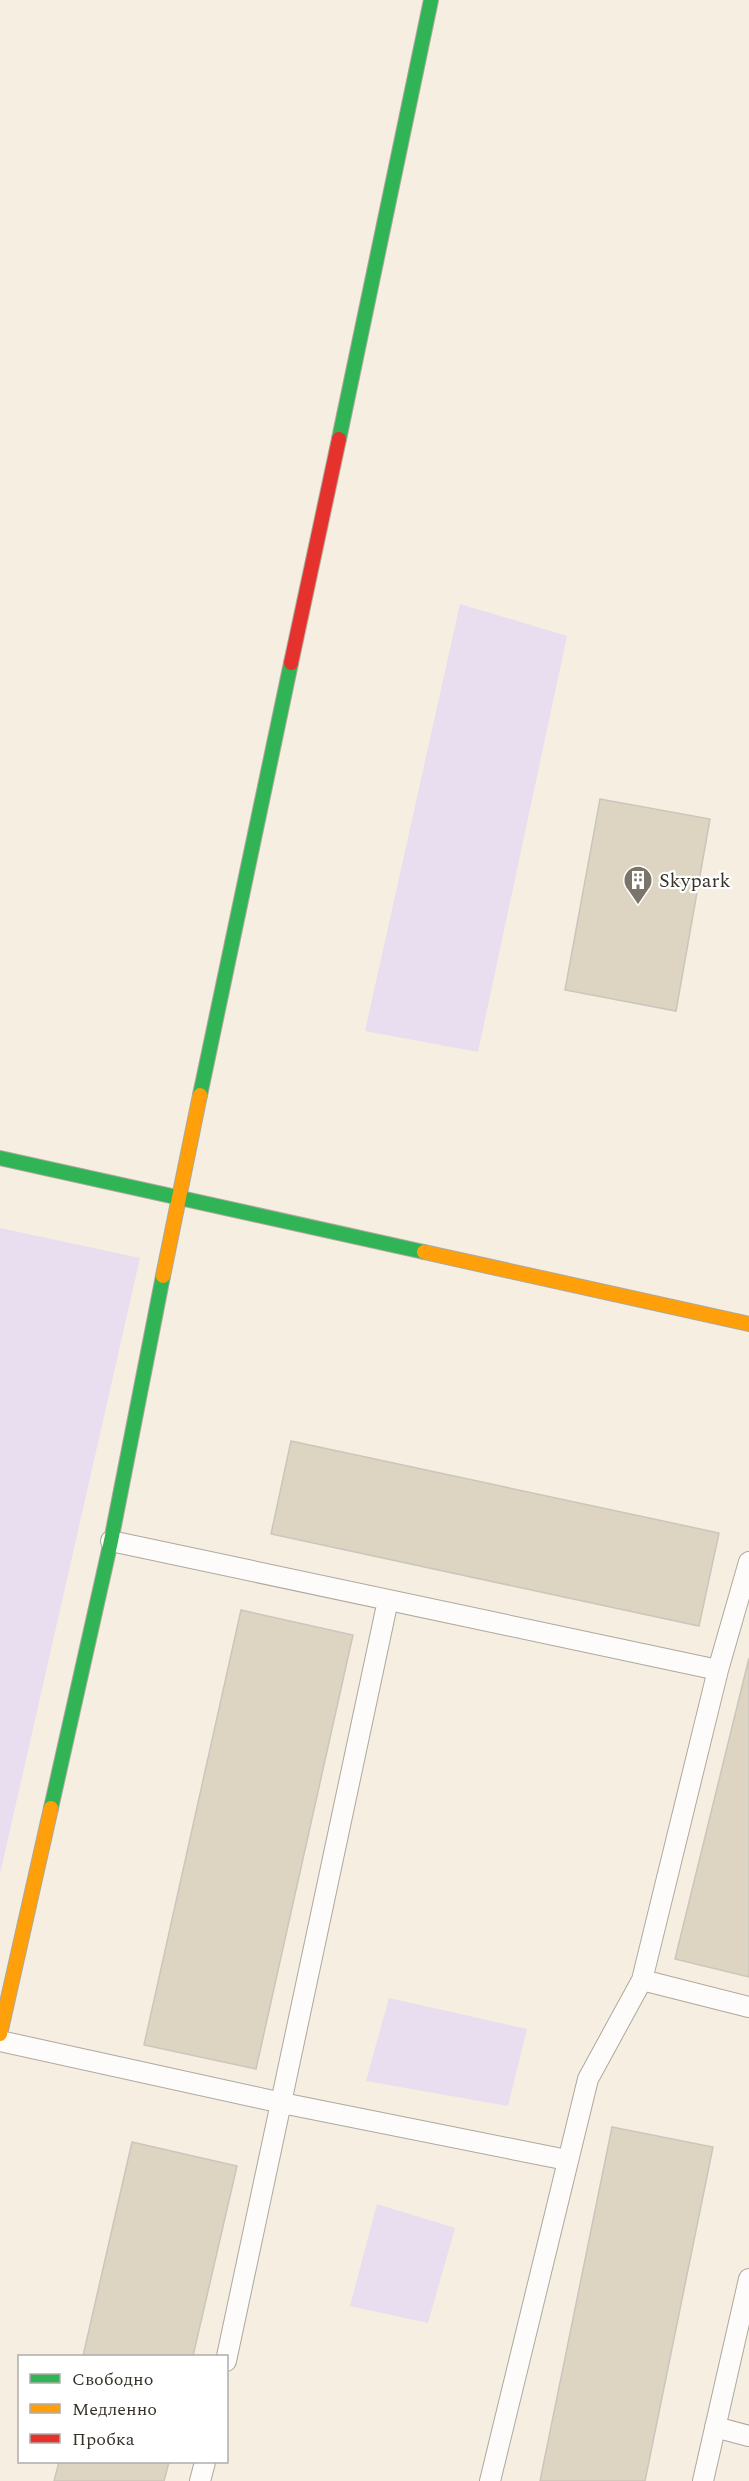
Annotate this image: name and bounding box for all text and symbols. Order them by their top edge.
building icon: Skypark [622,864,654,906]
place label: Skypark [659,866,731,896]
legend [18,2355,228,2463]
text: Свободно [72,2366,153,2393]
text: Медленно [72,2396,157,2423]
text: Пробка [72,2426,135,2453]

